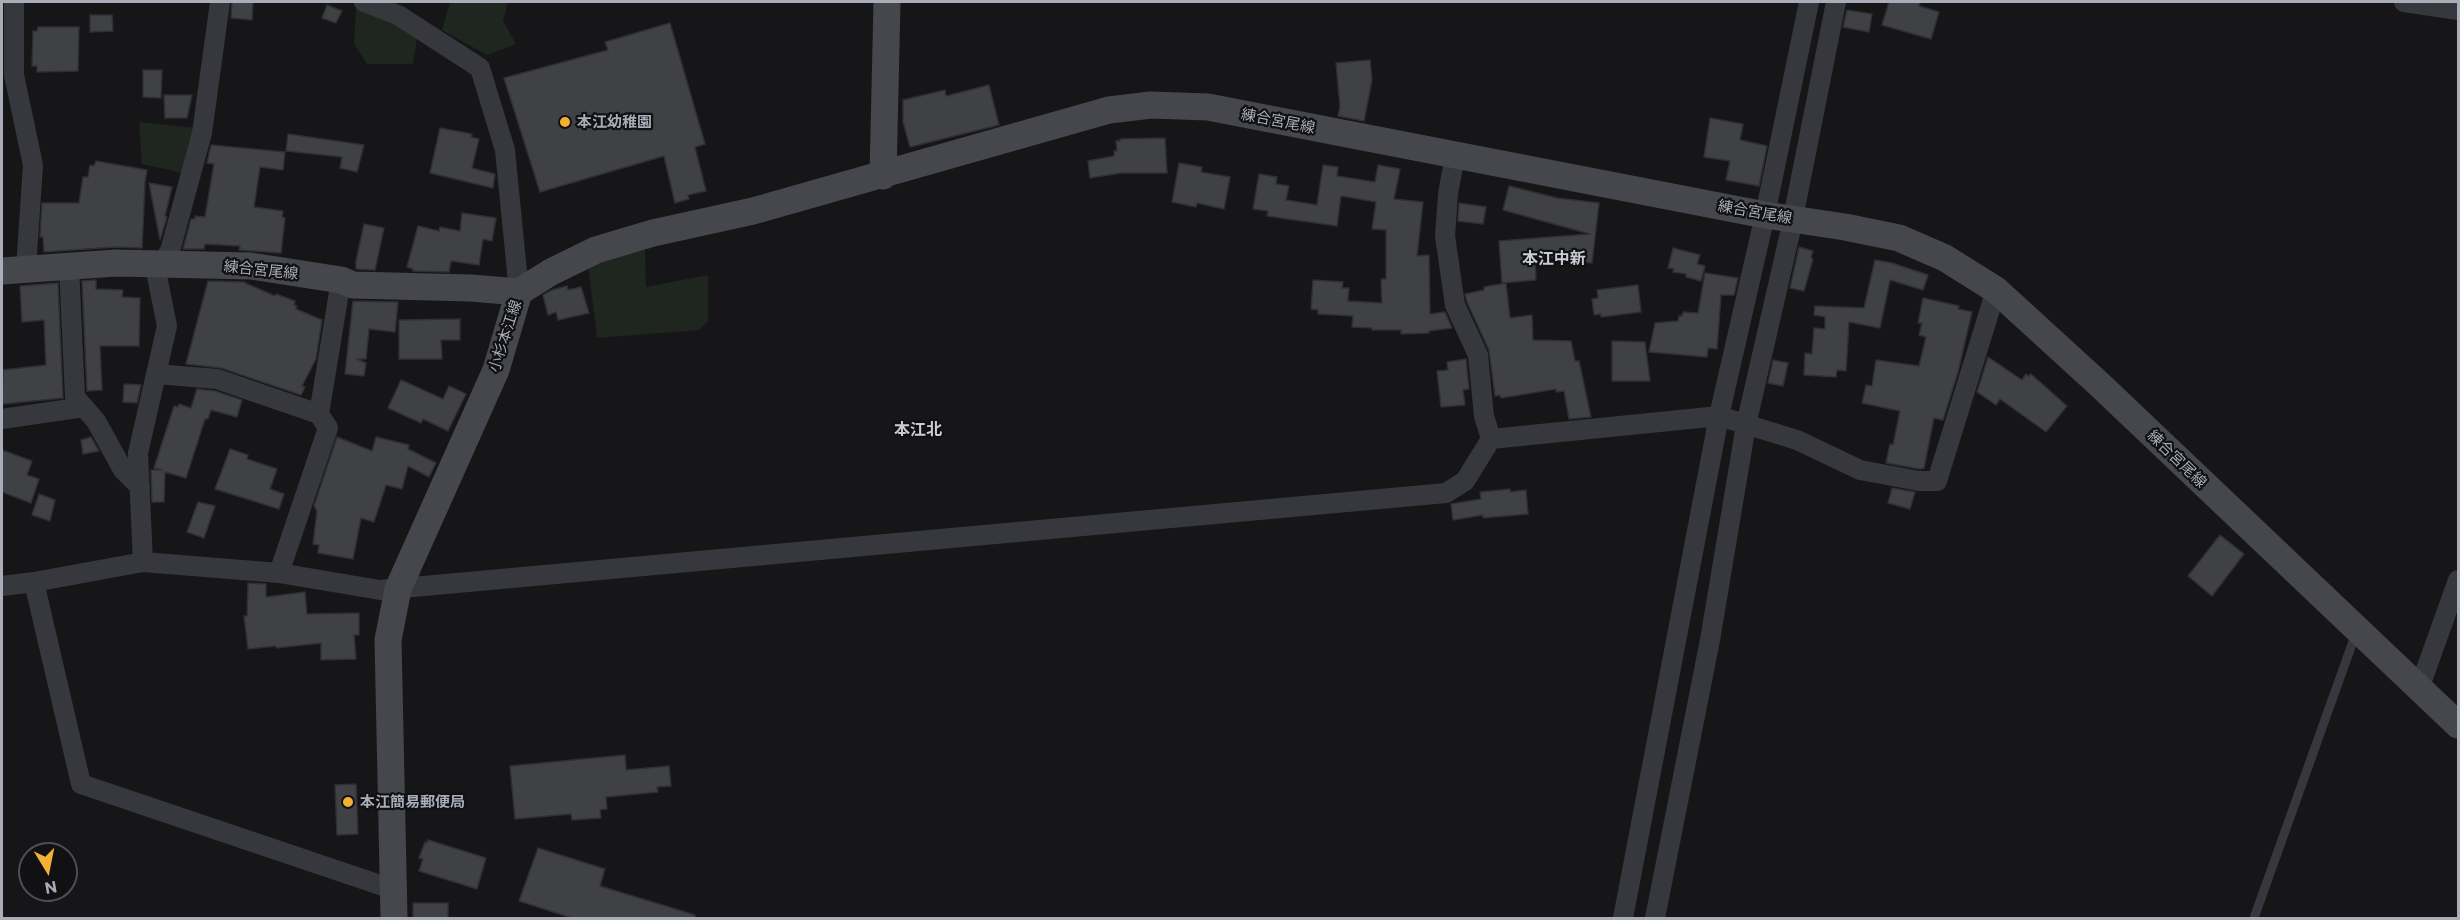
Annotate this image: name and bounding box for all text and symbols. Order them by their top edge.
street label: 練合宮尾線 [1239,105,1317,137]
place label: 本江幼稚園 [577,113,652,131]
marker: 本江幼稚園 [558,115,572,129]
street label: 練合宮尾線 [1717,197,1793,227]
district label: 本江中新 [1522,249,1586,269]
street label: 練合宮尾線 [223,257,299,283]
street label: 小杉本江線 [485,298,525,374]
district label: 本江北 [894,420,942,440]
street label: 練合宮尾線 [2144,426,2210,492]
place label: 本江簡易郵便局 [360,793,465,811]
marker: 本江簡易郵便局 [341,795,355,809]
north arrow [18,842,78,902]
text: N [43,878,58,899]

